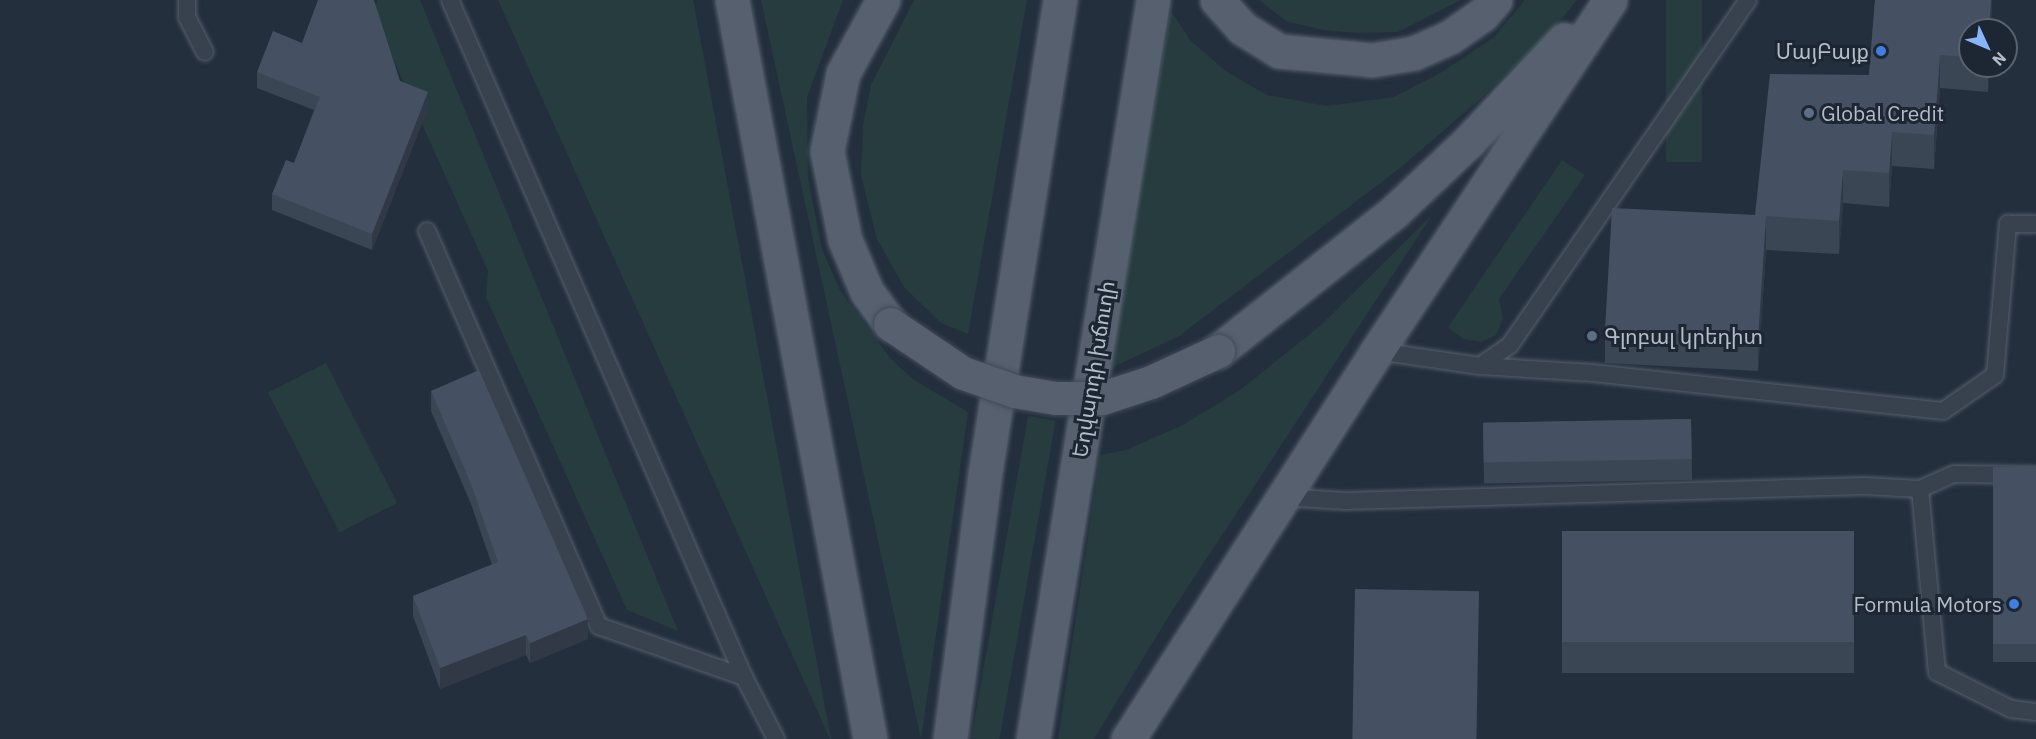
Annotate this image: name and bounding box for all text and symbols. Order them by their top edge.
north arrow [1958,18,2018,78]
place label: ՄայԲայք [1776,38,1869,64]
marker: ՄայԲայք [1874,44,1888,58]
text: N [1988,48,2011,70]
place label: Global Credit [1821,100,1944,126]
marker: Global Credit [1802,106,1816,120]
street label: Եղվարդի խճուղի [1067,279,1119,459]
place label: Գլոբալ կրեդիտ [1604,323,1763,349]
marker: Գլոբալ կրեդիտ [1585,329,1599,343]
place label: Formula Motors [1853,591,2002,617]
marker: Formula Motors [2007,597,2021,611]

